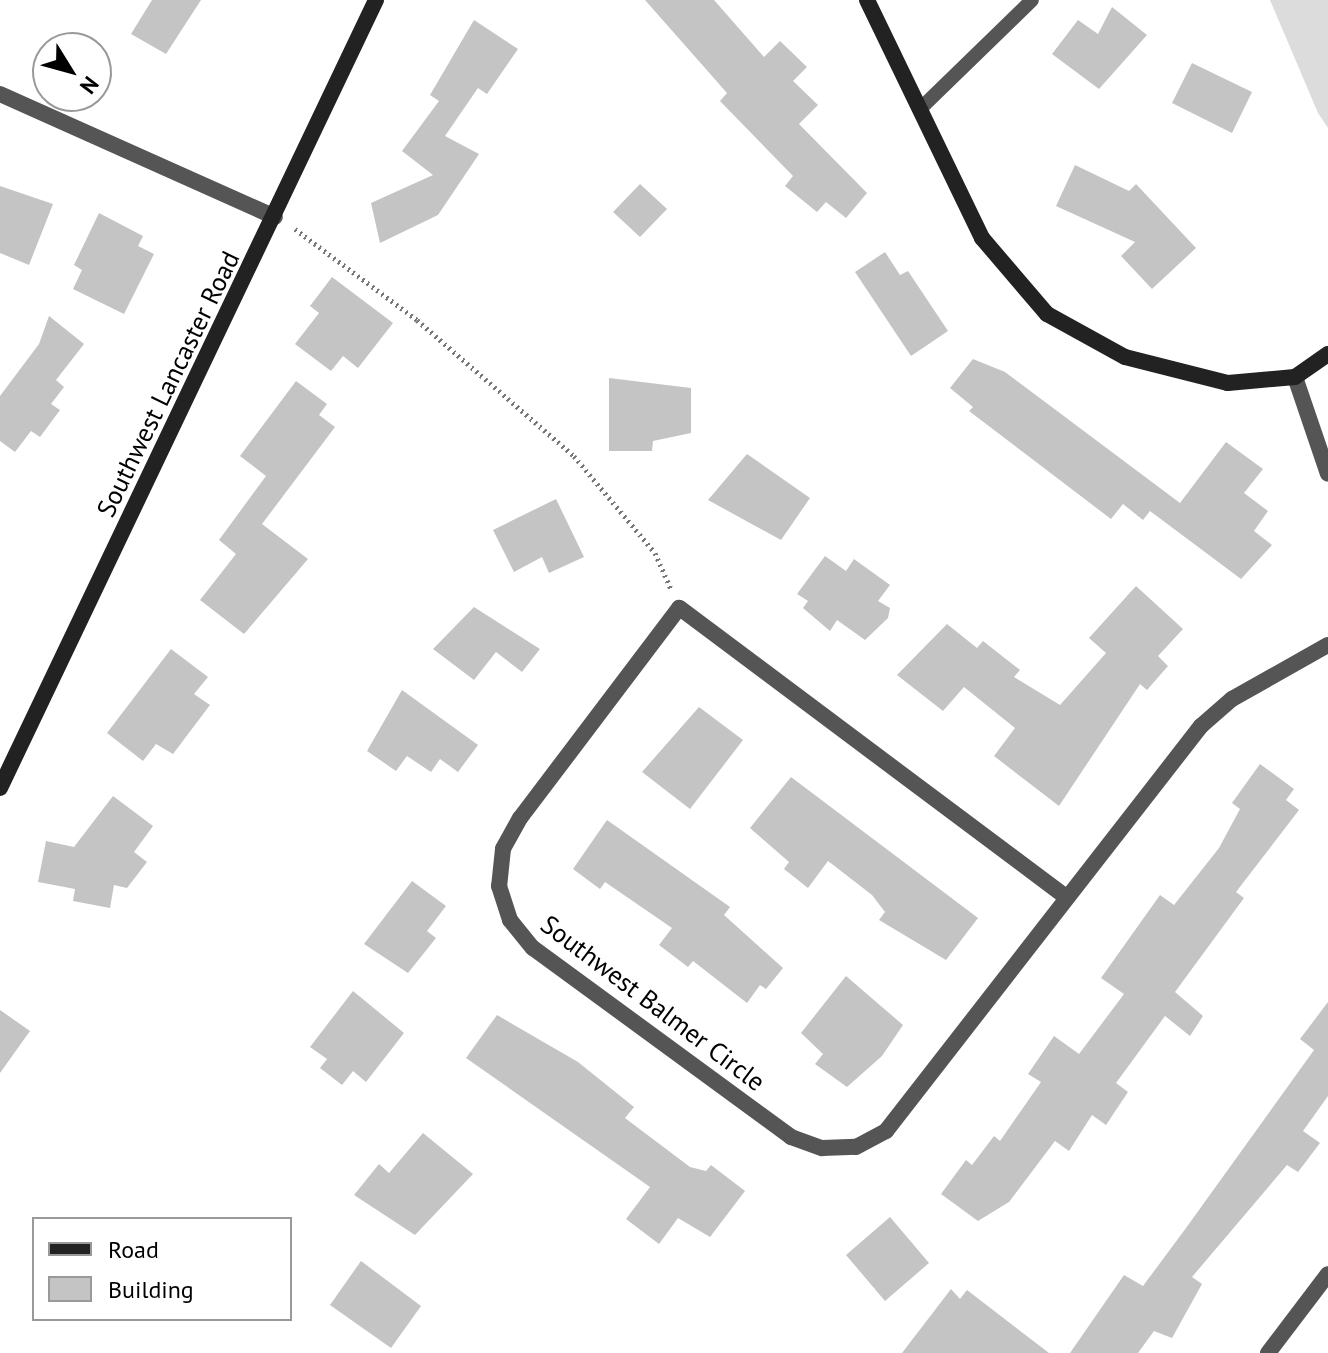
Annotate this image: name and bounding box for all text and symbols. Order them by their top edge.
north arrow [32,32,112,112]
text: N [74,71,105,99]
street label: Southwest Lancaster Road [90,246,246,522]
street label: Southwest Balmer Circle [535,909,771,1097]
legend [32,1217,292,1321]
text: Road [108,1234,159,1265]
text: Building [108,1274,194,1305]

